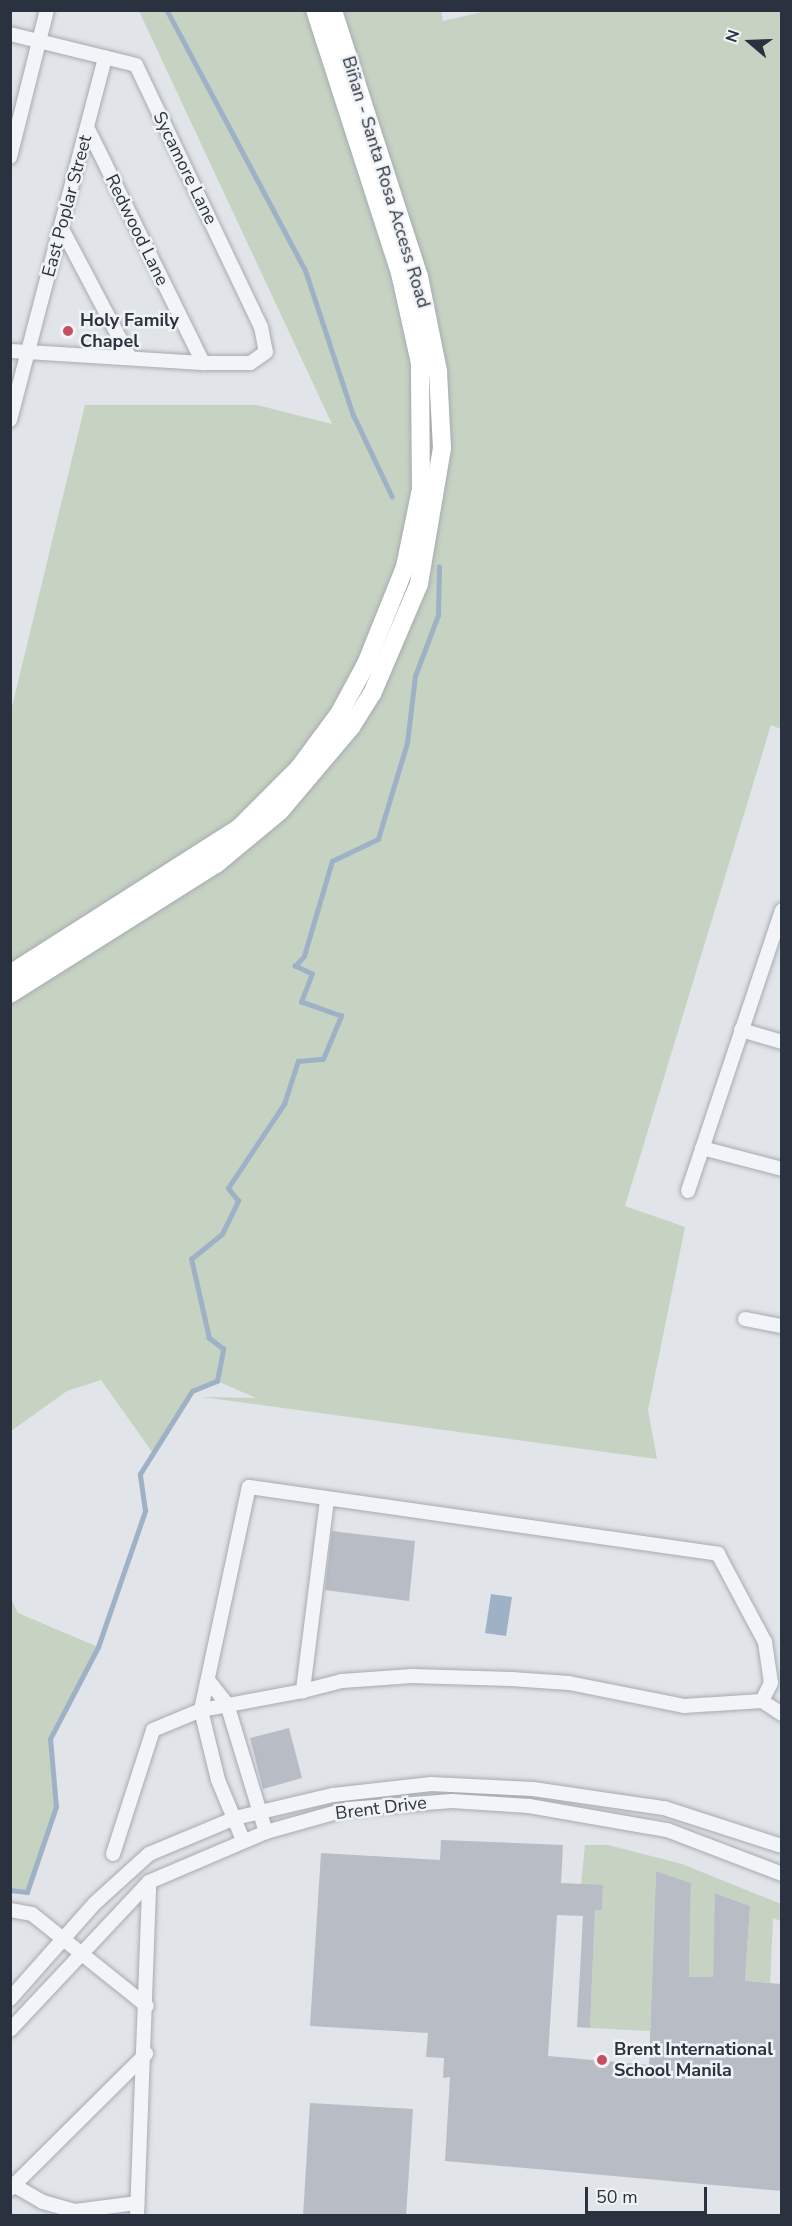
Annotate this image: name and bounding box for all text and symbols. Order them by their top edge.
north arrow [720,12,780,72]
text: N [721,27,745,45]
street label: Biñan - Santa Rosa Access Road [337,54,435,310]
street label: Sycamore Lane [148,108,222,228]
street label: East Poplar Street [38,133,96,279]
street label: Redwood Lane [101,171,173,289]
place label: Holy Family Chapel [80,310,179,352]
marker: Holy Family Chapel [61,324,75,338]
street label: Brent Drive [334,1792,428,1824]
place label: Brent International School Manila [614,2039,773,2082]
marker: Brent International School Manila [595,2053,609,2067]
scale bar [588,2175,710,2213]
text: 50 m [596,2185,638,2209]

